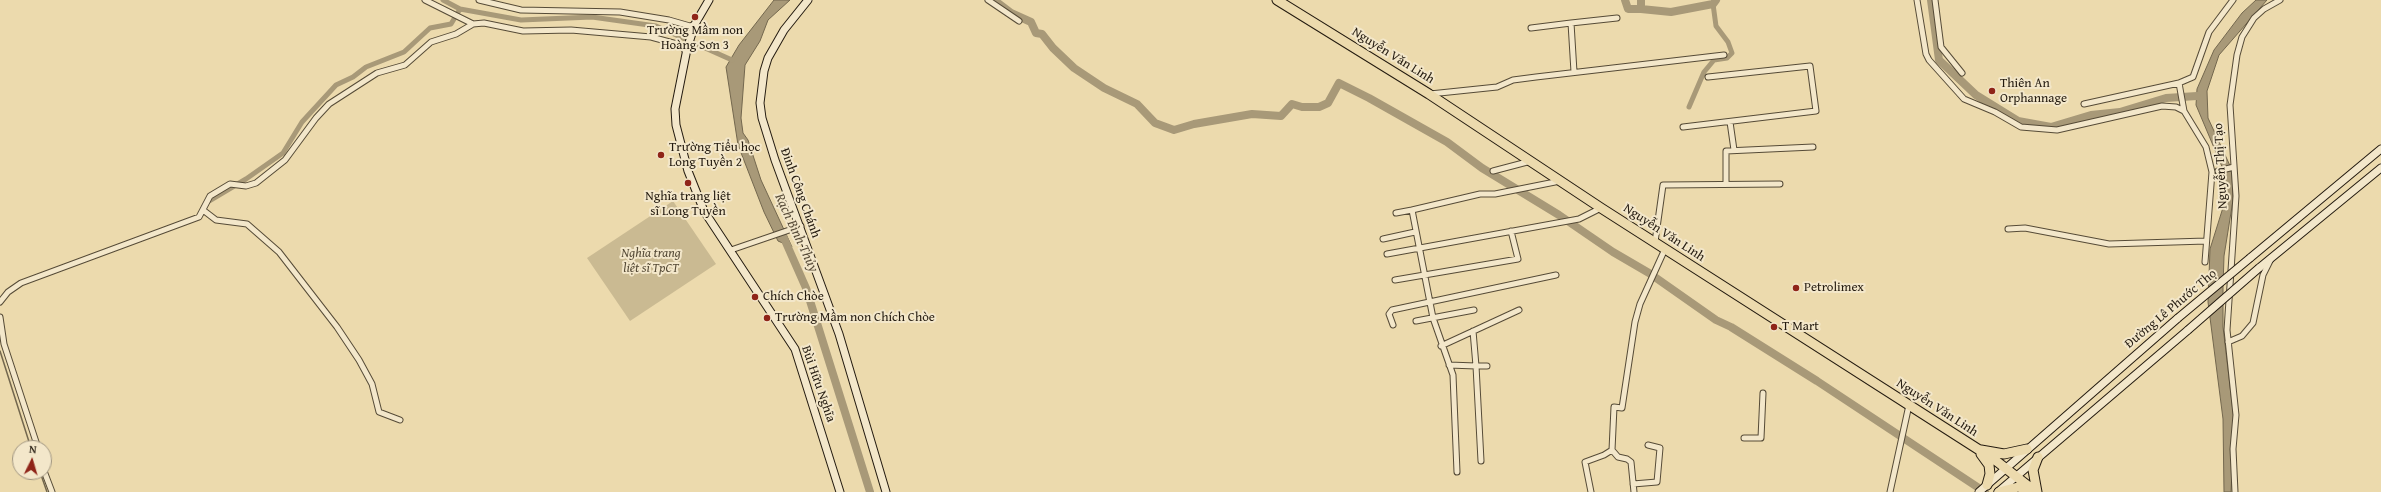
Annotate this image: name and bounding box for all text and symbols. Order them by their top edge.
marker: Trường Mầm non Hoàng Sơn 3 [690,12,700,22]
place label: Trường Mầm non Hoàng Sơn 3 [647,23,743,54]
street label: Nguyễn Văn Linh [1349,24,1437,88]
place label: Thiên An Orphannage [2000,76,2067,107]
marker: Thiên An Orphannage [1987,86,1997,96]
street label: Nguyễn Thị Tạo [2211,123,2231,209]
place label: Trường Tiểu học Long Tuyền 2 [669,140,760,171]
street label: Đinh Công Chánh [777,146,823,240]
marker: Trường Tiểu học Long Tuyền 2 [656,150,666,160]
marker: Nghĩa trang liệt sĩ Long Tuyền [683,178,693,188]
place label: Nghĩa trang liệt sĩ Long Tuyền [645,189,731,220]
water label: Rạch Bình Thủy [770,191,822,275]
street label: Nguyễn Văn Linh [1620,201,1708,265]
park label: Nghĩa trang liệt sĩ TpCT [621,246,681,277]
street label: Đường Lê Phước Thọ [2122,266,2220,352]
place label: Petrolimex [1804,280,1864,296]
marker: Petrolimex [1791,283,1801,293]
place label: Chích Chòe [763,289,824,305]
marker: Chích Chòe [750,292,760,302]
place label: Trường Mầm non Chích Chòe [775,310,935,326]
marker: Trường Mầm non Chích Chòe [762,313,772,323]
place label: T Mart [1782,319,1819,335]
marker: T Mart [1769,322,1779,332]
street label: Bùi Hữu Nghĩa [798,344,838,424]
street label: Nguyễn Văn Linh [1893,376,1981,440]
north arrow [12,440,52,480]
text: N [29,441,37,457]

